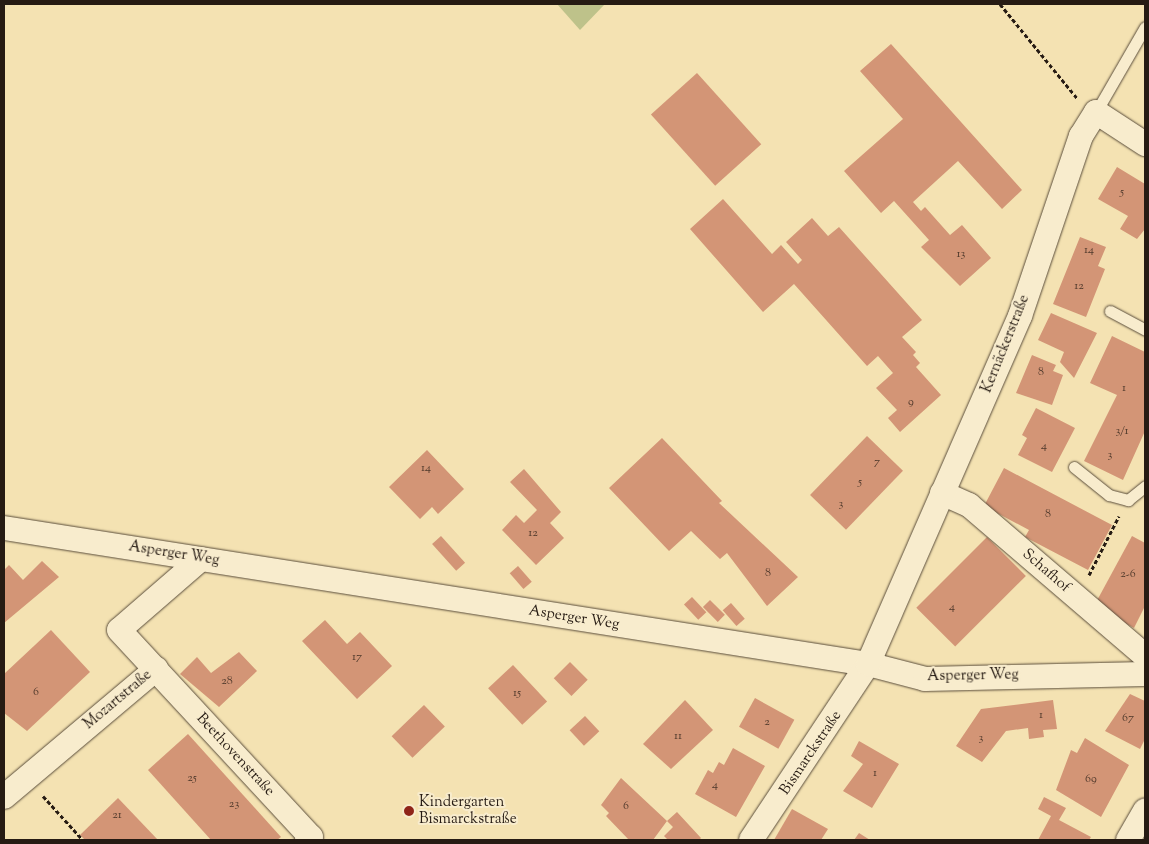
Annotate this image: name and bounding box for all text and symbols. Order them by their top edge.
house number: 5 [1120,186,1124,200]
house number: 14 [1084,244,1094,258]
house number: 13 [957,248,965,262]
house number: 12 [1074,280,1084,294]
street label: Kernäckerstraße [978,292,1034,396]
house number: 8 [1038,366,1044,380]
house number: 1 [1122,382,1126,396]
house number: 9 [908,396,914,410]
house number: 3/1 [1115,425,1129,439]
house number: 4 [1041,440,1047,454]
house number: 3 [1108,449,1112,463]
house number: 7 [874,456,880,470]
house number: 14 [421,462,431,476]
house number: 5 [858,476,862,490]
house number: 3 [839,498,843,512]
house number: 8 [1045,508,1051,522]
house number: 12 [528,527,538,541]
street label: Asperger Weg [127,538,221,570]
street label: Schafhof [1018,545,1074,597]
house number: 8 [765,567,771,581]
house number: 2-6 [1120,568,1136,582]
house number: 4 [949,601,955,615]
street label: Asperger Weg [527,602,621,634]
house number: 17 [352,651,362,665]
street label: Mozartstraße [80,666,156,734]
street label: Asperger Weg [927,666,1019,686]
house number: 28 [221,675,233,689]
house number: 6 [33,686,39,700]
house number: 15 [513,687,521,701]
street label: Bismarckstraße [776,707,846,799]
house number: 1 [1039,709,1043,723]
street label: Beethovenstraße [192,710,278,800]
house number: 67 [1122,712,1134,726]
house number: 2 [764,716,770,730]
house number: 11 [674,730,682,744]
house number: 3 [979,732,983,746]
house number: 1 [873,767,877,781]
house number: 25 [187,772,197,786]
house number: 69 [1085,773,1097,787]
house number: 4 [712,779,718,793]
place label: Kindergarten Bismarckstraße [419,793,517,828]
house number: 23 [229,798,239,812]
house number: 6 [623,800,629,814]
marker: Kindergarten Bismarckstraße [403,805,415,817]
house number: 21 [112,809,122,823]

